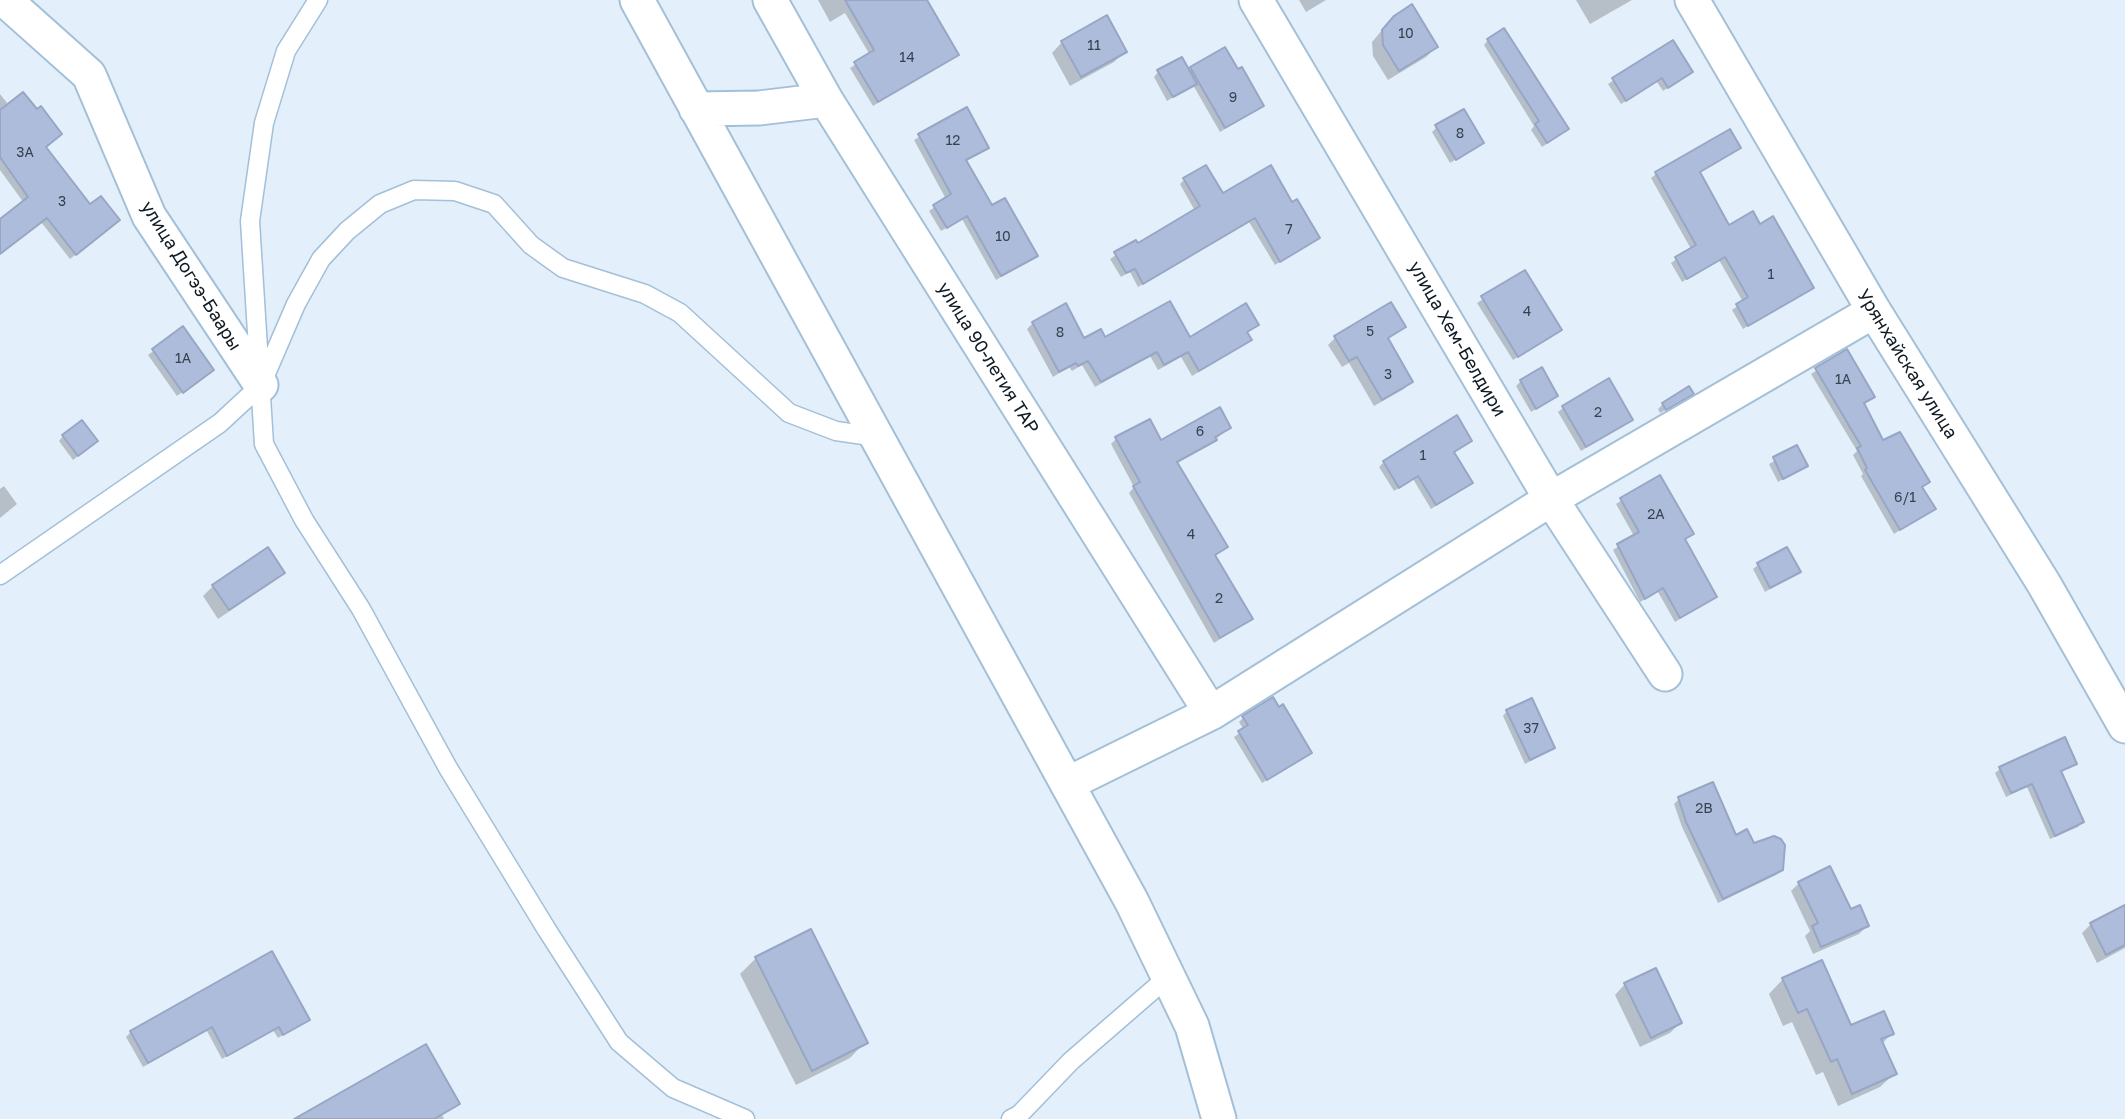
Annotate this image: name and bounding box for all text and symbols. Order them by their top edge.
house number: 10 [1398,26,1414,42]
house number: 11 [1087,38,1101,54]
house number: 14 [899,50,915,66]
house number: 9 [1229,90,1237,106]
house number: 8 [1456,126,1464,142]
house number: 12 [946,133,960,149]
house number: 3А [16,145,34,161]
house number: 3 [58,194,66,210]
street label: улица Догээ-Баары [136,197,246,355]
house number: 7 [1285,222,1293,238]
house number: 10 [995,229,1011,245]
street label: улица Хем-Белдири [1404,258,1510,420]
house number: 1 [1768,267,1774,283]
street label: улица 90-летия ТАР [933,278,1043,438]
street label: Урянхайская улица [1852,285,1962,443]
house number: 4 [1523,304,1531,320]
house number: 5 [1366,324,1374,340]
house number: 8 [1056,325,1064,341]
house number: 1А [175,351,191,367]
house number: 3 [1384,367,1392,383]
house number: 1А [1835,372,1851,388]
house number: 2 [1594,405,1602,421]
house number: 6 [1196,424,1204,440]
house number: 1 [1420,448,1426,464]
house number: 6/1 [1894,490,1916,506]
house number: 2А [1647,507,1665,523]
house number: 4 [1187,527,1195,543]
house number: 2 [1215,591,1223,607]
house number: 37 [1523,721,1539,737]
house number: 2В [1695,801,1713,817]

